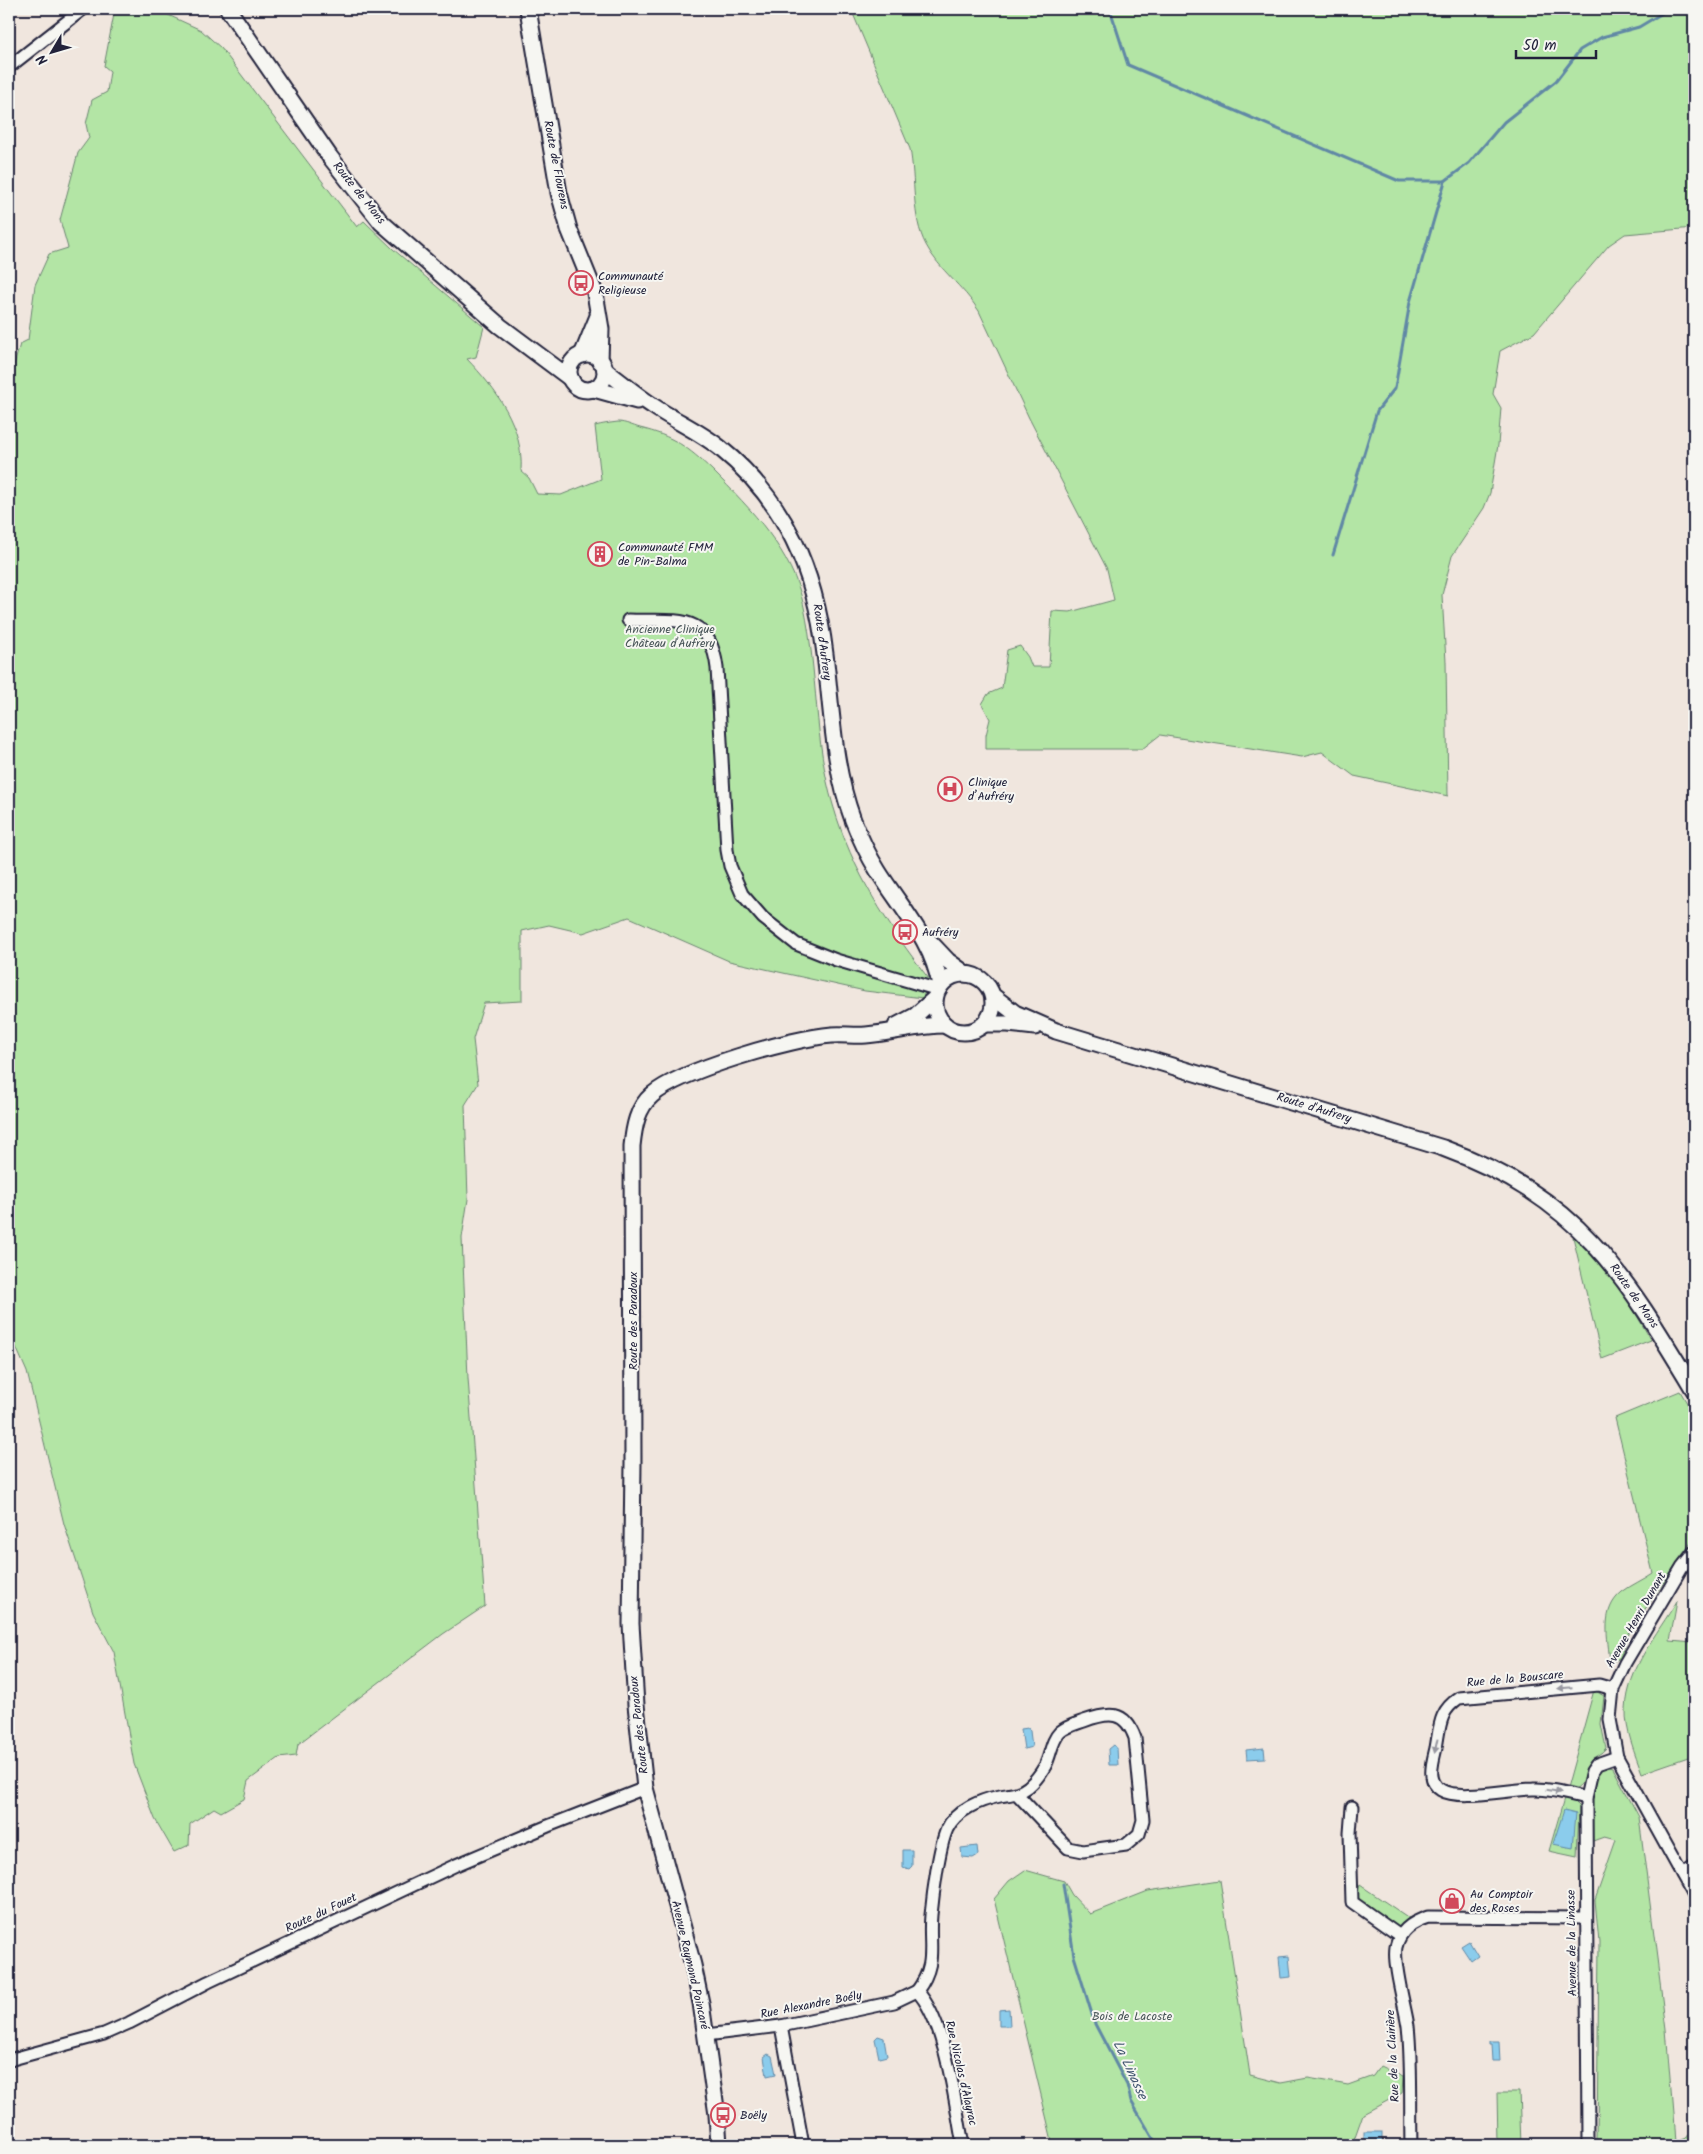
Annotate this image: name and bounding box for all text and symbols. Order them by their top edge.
north arrow [28,28,78,78]
scale bar [1516,28,1596,60]
text: 50 m [1523,34,1557,58]
text: N [31,49,54,70]
street label: Route de Flourens [538,119,574,211]
street label: Route de Mons [328,158,390,228]
place label: Communauté Religieuse [598,267,664,300]
bus stop icon: Communauté Religieuse [568,270,594,296]
place label: Communauté FMM de Pin-Balma [618,538,714,571]
building icon: Communauté FMM de Pin-Balma [587,541,613,567]
street label: Route d'Aufrery [807,602,837,682]
park label: Ancienne Clinique Château d'Aufrery [625,620,715,653]
place label: Clinique d’Aufréry [968,773,1014,806]
hospital icon: Clinique d’Aufréry [937,776,963,802]
bus stop icon: Aufréry [892,919,918,945]
place label: Aufréry [922,923,959,942]
street label: Route d'Aufrery [1274,1088,1354,1129]
street label: Route de Mons [1605,1260,1663,1332]
street label: Route des Paradoux [624,1271,643,1370]
street label: Avenue Henri Dunant [1601,1568,1671,1672]
street label: Rue de la Bouscare [1466,1665,1565,1693]
street label: Route des Paradoux [624,1674,654,1775]
one-way arrow [1557,1685,1573,1693]
one-way arrow [1432,1738,1440,1753]
one-way arrow [1547,1788,1563,1796]
place label: Au Comptoir des Roses [1470,1885,1534,1918]
street label: Route du Fouet [282,1888,360,1938]
shop icon: Au Comptoir des Roses [1439,1888,1465,1914]
street label: Avenue de la Linasse [1562,1889,1582,1997]
street label: Avenue Raymond Poincaré [666,1899,714,2032]
street label: Rue Alexandre Boély [759,1986,864,2024]
park label: Bois de Lacoste [1092,2007,1173,2026]
street label: Rue de la Clairière [1381,2009,1405,2103]
street label: Rue Nicolas d'Alayrac [940,2019,982,2127]
water label: La Linasse [1107,2037,1154,2105]
bus stop icon: Boëly [710,2102,736,2128]
place label: Boëly [740,2106,767,2125]

